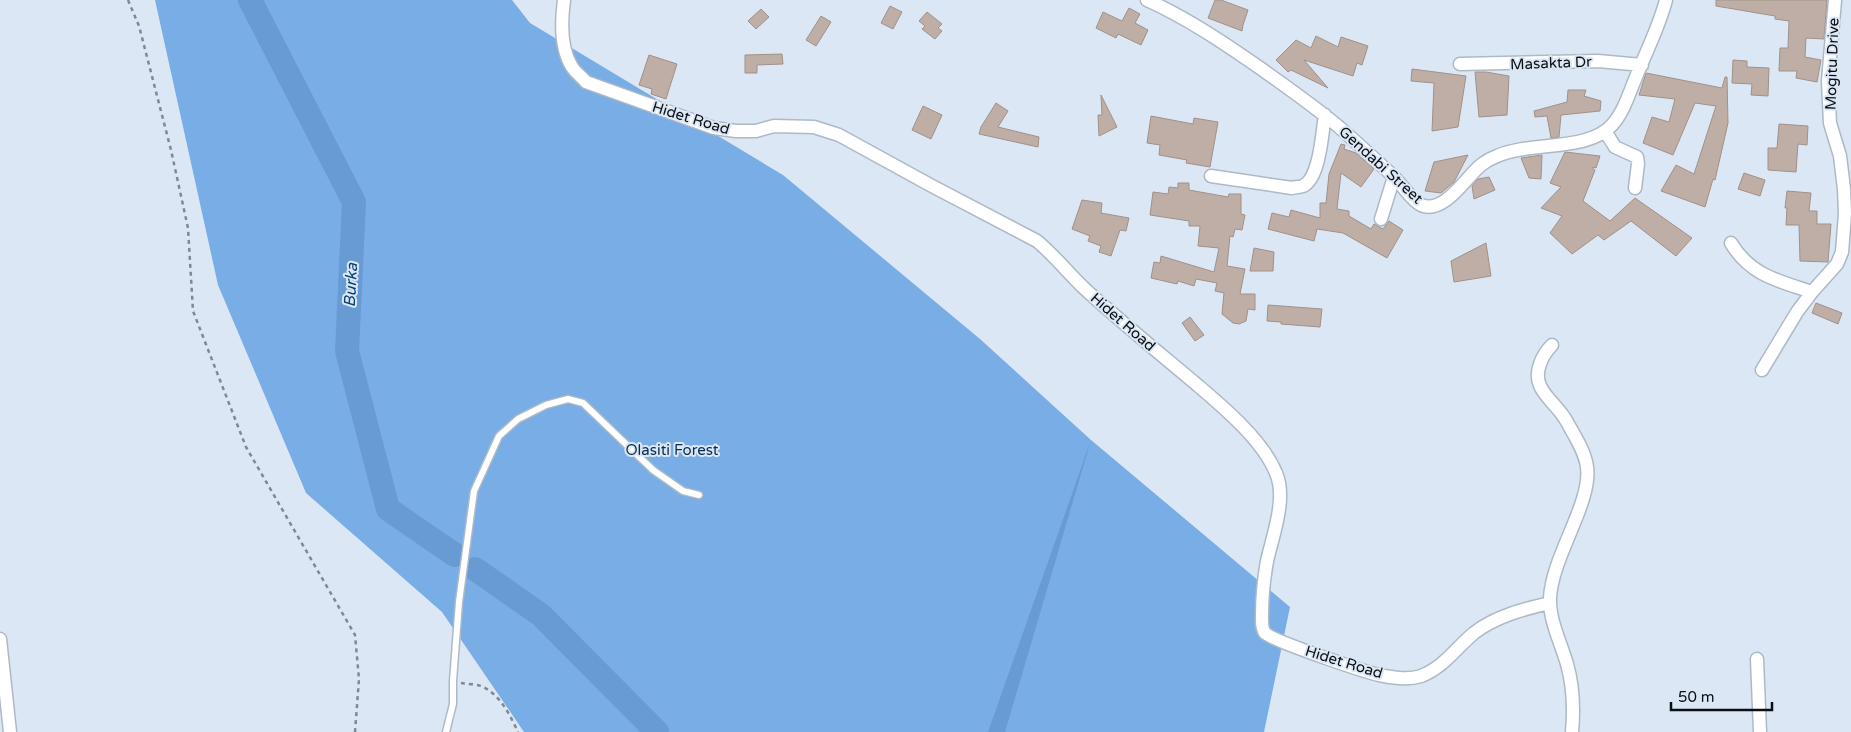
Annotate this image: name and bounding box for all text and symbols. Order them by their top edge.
street label: Mogitu Drive [1821,18,1843,110]
street label: Masakta Dr [1510,53,1592,73]
street label: Hidet Road [650,98,732,138]
street label: Gendabi Street [1335,123,1427,208]
water label: Burka [340,261,362,308]
street label: Hidet Road [1087,289,1159,355]
park label: Olasiti Forest [625,441,719,459]
street label: Hidet Road [1303,642,1385,682]
scale bar [1671,680,1772,712]
text: 50 m [1678,688,1715,706]

